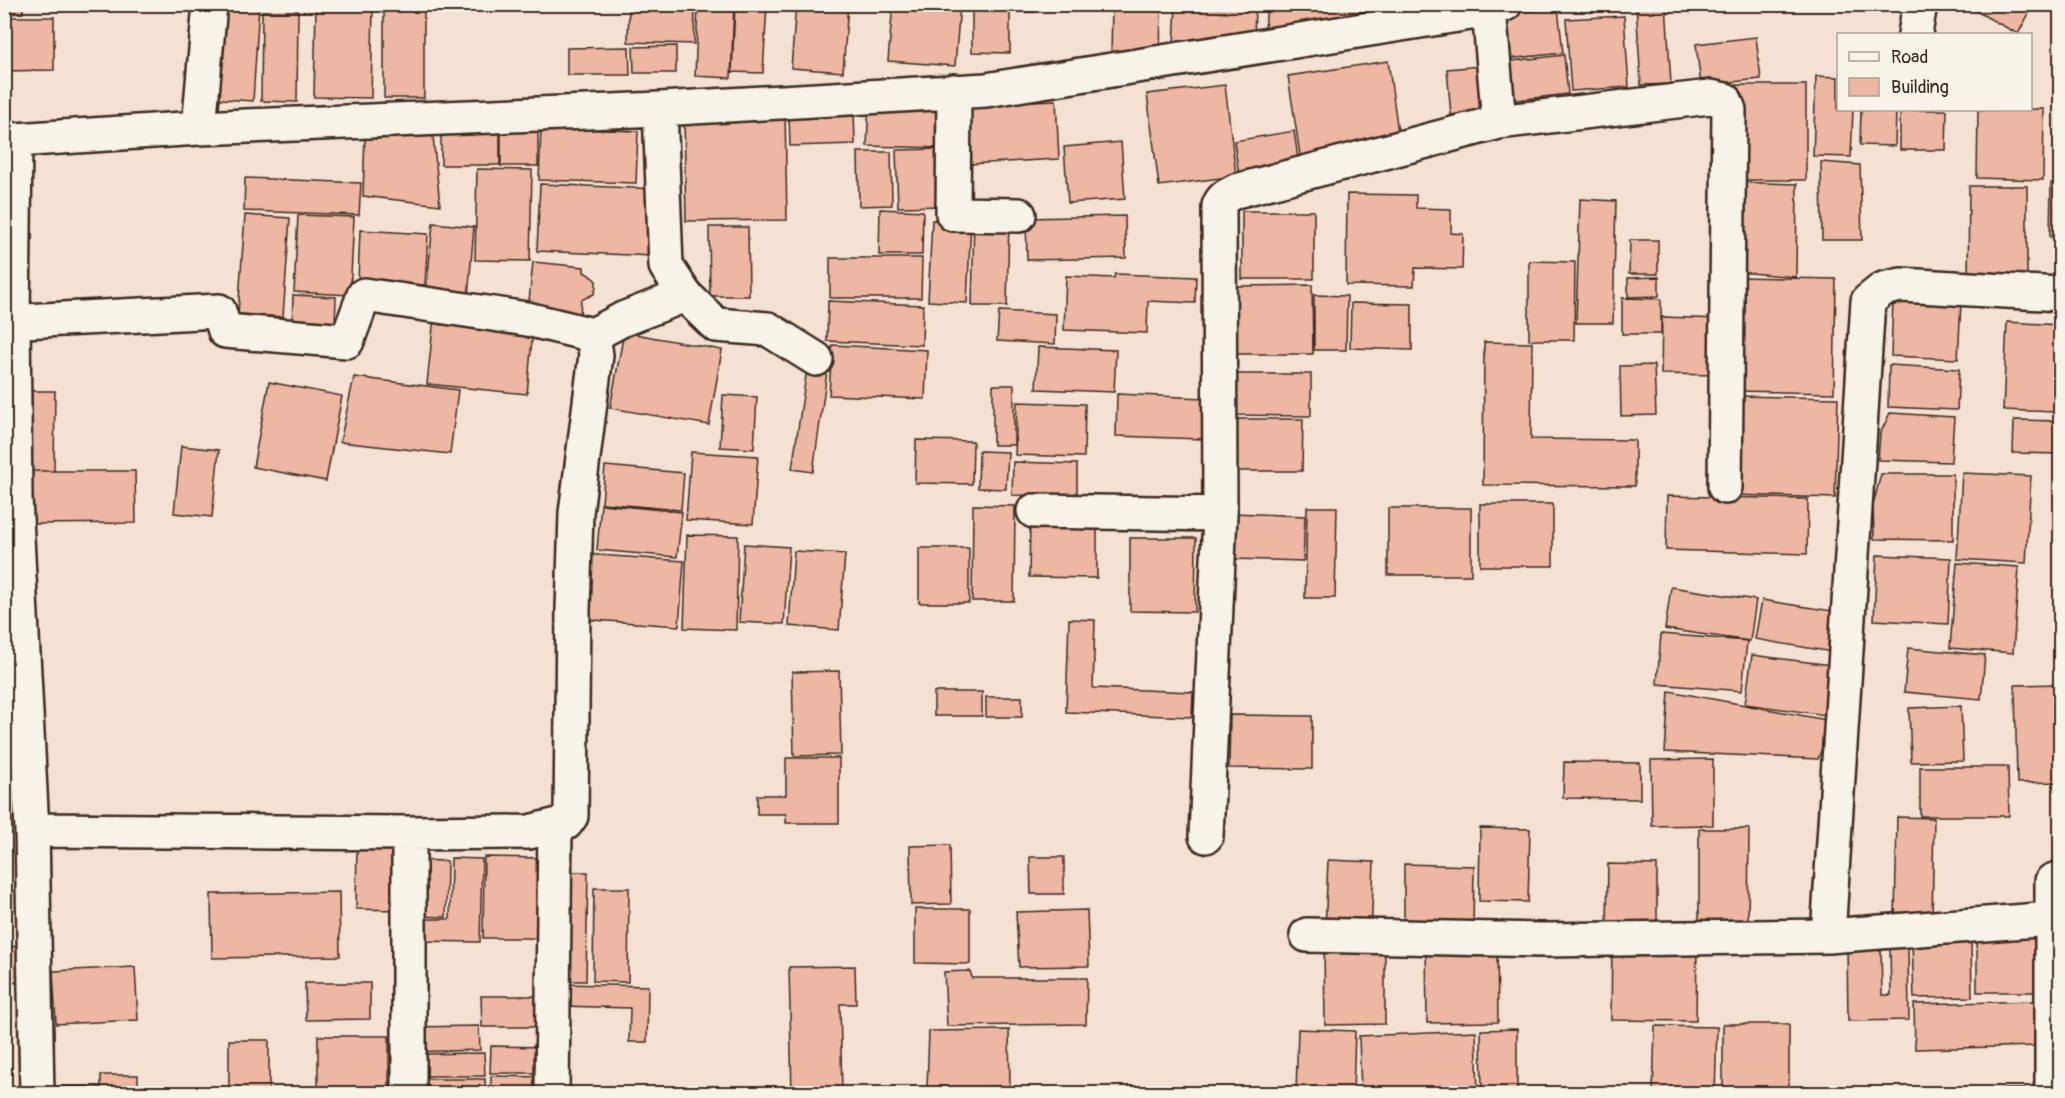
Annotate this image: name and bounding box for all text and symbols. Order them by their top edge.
legend [1837,33,2032,111]
text: Road [1891,46,1928,69]
text: Building [1891,76,1949,99]

